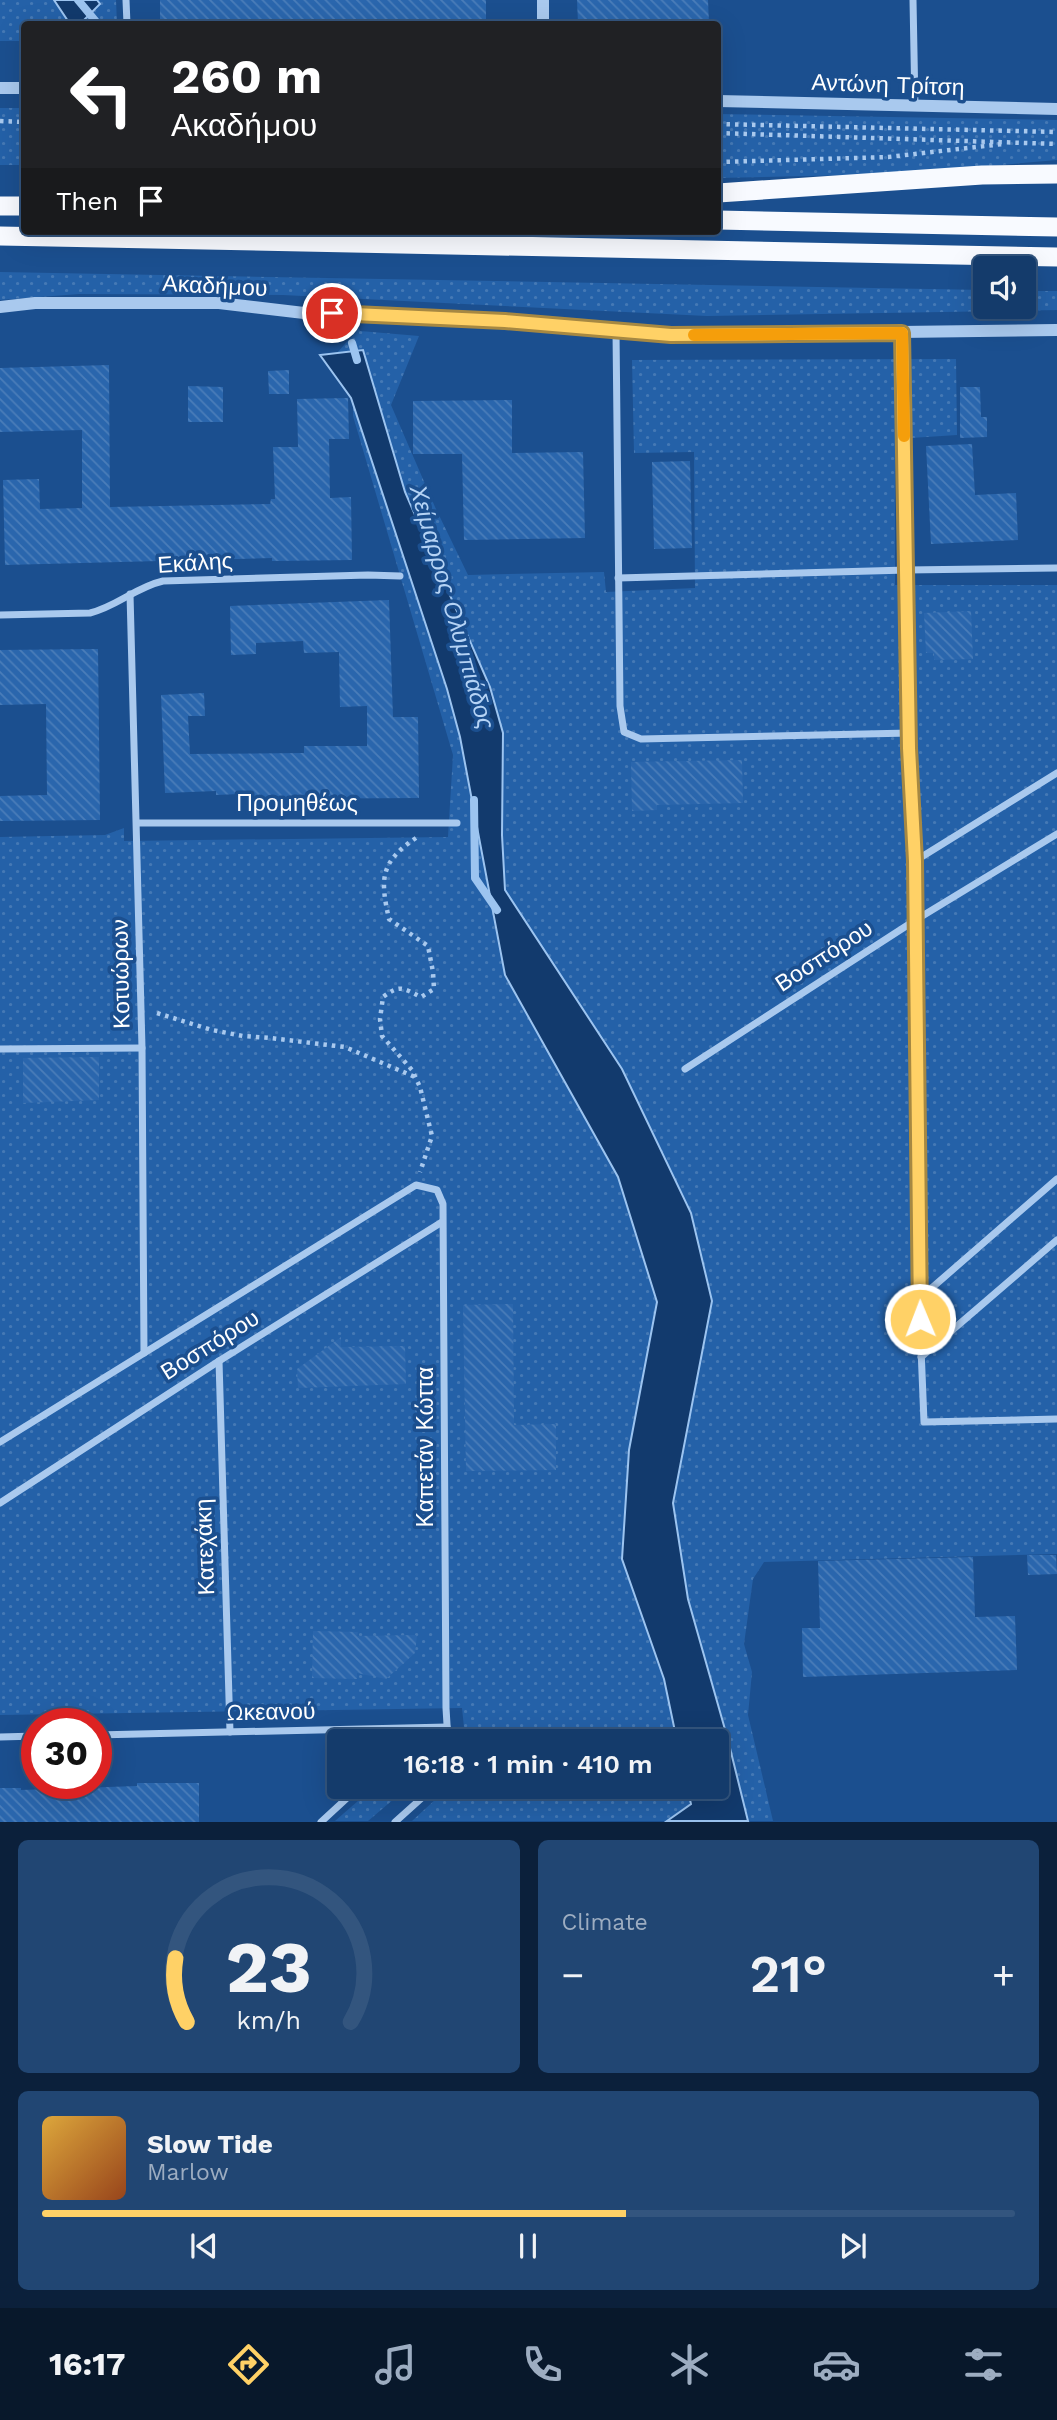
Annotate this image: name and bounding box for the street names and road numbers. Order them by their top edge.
street label: Αντώνη Τρίτση [811,69,965,101]
street label: Ακαδήμου [162,270,268,302]
street label: Εκάλης [157,547,233,579]
street label: Προμηθέως [236,790,358,817]
street label: Βοσπόρου [770,915,878,997]
street label: Κοτυώρων [107,919,135,1029]
street label: Βοσπόρου [156,1304,264,1386]
street label: Καπετάν Κώττα [412,1367,439,1527]
street label: Κατεχάκη [190,1498,220,1596]
street label: Ωκεανού [226,1698,316,1726]

